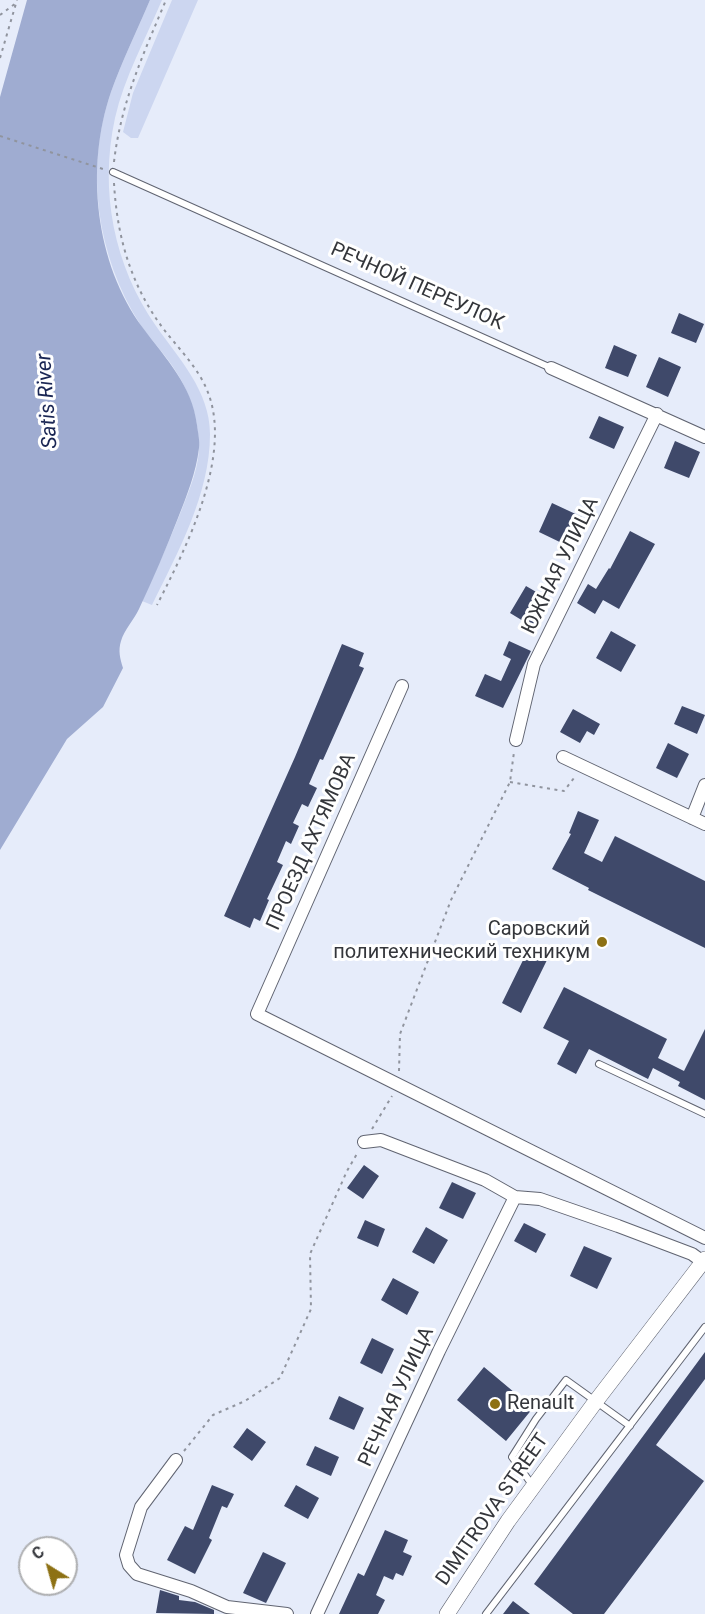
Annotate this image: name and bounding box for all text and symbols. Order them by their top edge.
street label: РЕЧНОЙ ПЕРЕУЛОК [327,238,507,336]
water label: Satis River [32,353,64,449]
street label: ЮЖНАЯ УЛИЦА [517,494,605,638]
street label: ПРОЕЗД АХТЯМОВА [262,750,362,934]
place label: Саровский политехнический техникум [333,918,590,965]
marker: Саровский политехнический техникум [595,935,609,949]
street label: РЕЧНАЯ УЛИЦА [354,1323,440,1471]
place label: Renault [507,1392,574,1416]
marker: Renault [488,1397,502,1411]
street label: DIMITROVA STREET [432,1429,554,1591]
north arrow [18,1536,78,1596]
text: С [28,1542,48,1564]

